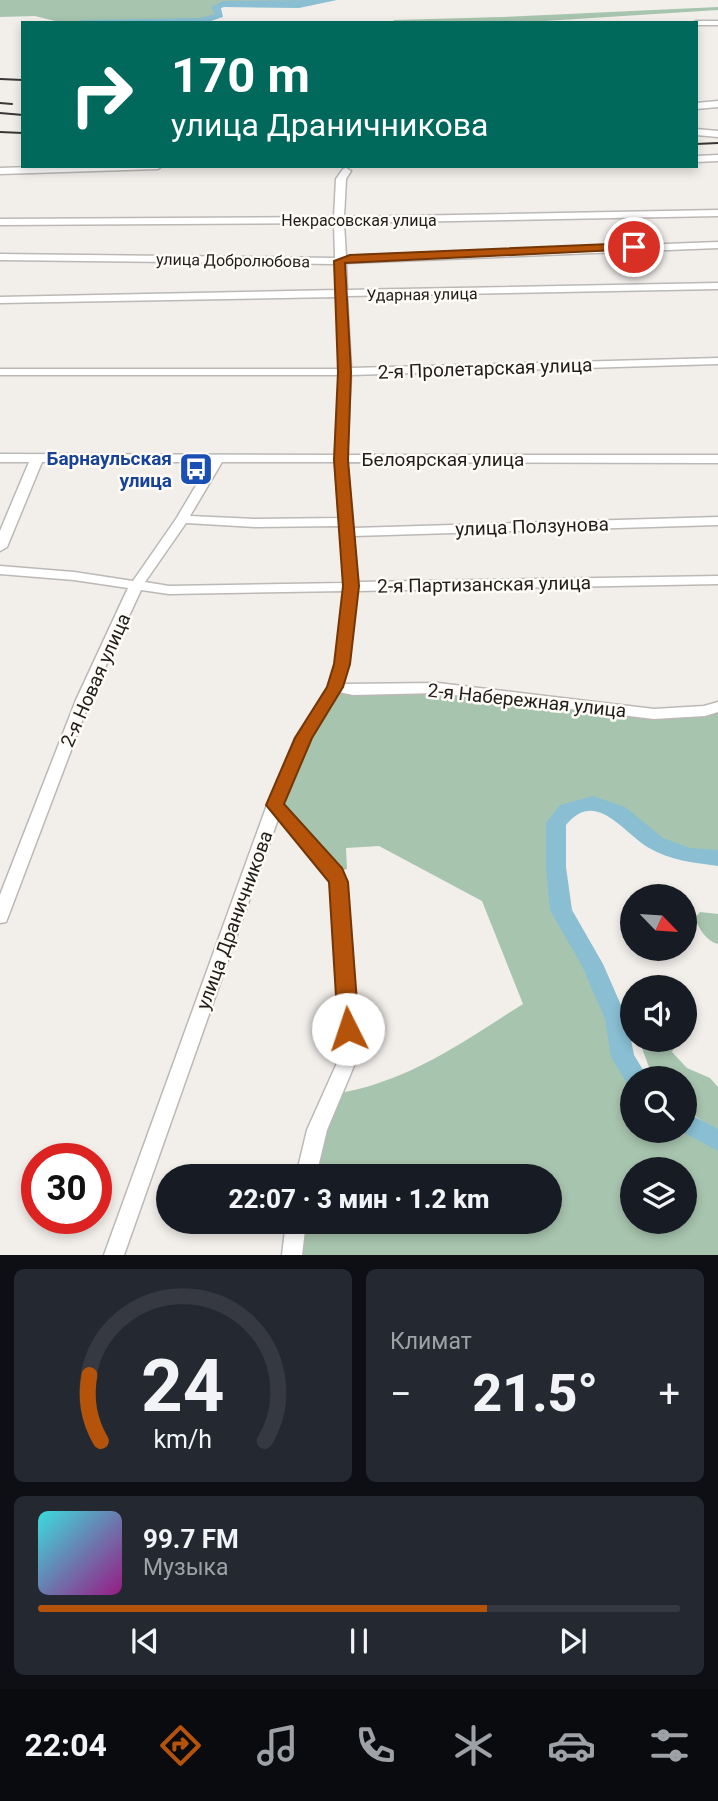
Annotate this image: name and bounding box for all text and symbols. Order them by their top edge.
text: 170 m [171,47,310,104]
icon: right [56,49,147,140]
text: улица Драничникова [171,106,488,144]
street label: Некрасовская улица [281,211,437,230]
pin [604,217,664,277]
icon: arrive [615,228,653,266]
street label: улица Добролюбова [156,250,310,271]
street label: Ударная улица [366,284,478,305]
street label: 2-я Пролетарская улица [377,353,593,384]
place label: Барнаульская улица [47,447,172,492]
street label: Белоярская улица [362,448,524,471]
bus stop icon: Барнаульская улица [177,450,215,488]
street label: улица Ползунова [455,512,609,541]
street label: 2-я Партизанская улица [377,571,591,598]
street label: 2-я Новая улица [56,610,135,751]
street label: 2-я Набережная улица [427,679,627,722]
street label: улица Драничникова [191,828,278,1013]
north arrow [620,884,696,961]
map controls [620,884,697,1234]
button: sound [620,975,697,1052]
position arrow [311,992,385,1066]
button: search [620,1066,697,1143]
speed limit sign: 30 [21,1143,112,1234]
button: layers [620,1157,697,1234]
text: 22:07 · 3 мин · 1.2 km [229,1184,489,1214]
text: Климат [390,1328,472,1355]
text: 24 [141,1344,225,1430]
text: 21.5° [472,1363,598,1424]
text: − [390,1372,412,1416]
text: + [658,1372,680,1416]
text: km/h [154,1425,212,1454]
text: 99.7 FM [143,1524,239,1554]
text: Музыка [143,1554,228,1581]
icon: previous [126,1622,164,1660]
icon: pause [340,1622,378,1660]
icon: next [554,1622,592,1660]
icon: directions [156,1721,205,1770]
icon: music [253,1721,302,1770]
icon: phone [351,1721,400,1770]
icon: climate [449,1721,498,1770]
icon: car [547,1721,596,1770]
icon: filters [645,1721,694,1770]
text: 22:04 [24,1726,107,1764]

